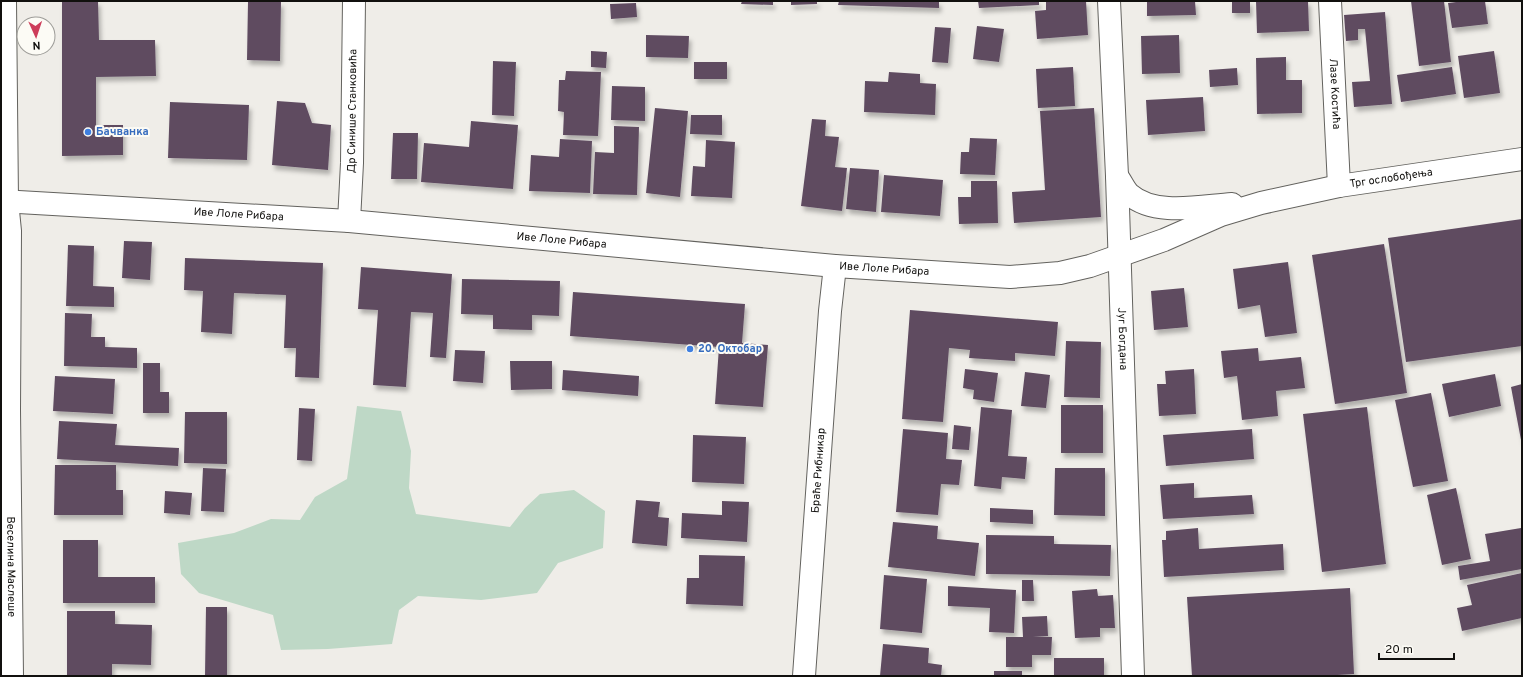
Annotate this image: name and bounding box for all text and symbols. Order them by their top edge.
north arrow [16,16,56,56]
text: N [32,38,41,52]
street label: Др Синише Станковића [344,49,360,174]
street label: Лазе Костића [1326,58,1343,130]
place label: Бачванка [96,125,149,139]
marker: Бачванка [83,127,93,137]
street label: Трг ослобођења [1349,165,1434,191]
street label: Иве Лоле Рибара [193,205,284,224]
street label: Иве Лоле Рибара [516,230,607,252]
street label: Иве Лоле Рибара [839,259,930,279]
street label: Југ Богдана [1114,307,1130,371]
place label: 20. Октобар [698,342,762,356]
marker: 20. Октобар [685,344,695,354]
street label: Браће Рибникар [809,427,829,514]
street label: Веселина Маслеше [3,516,18,617]
scale bar [1379,635,1454,661]
text: 20 m [1385,642,1413,658]

